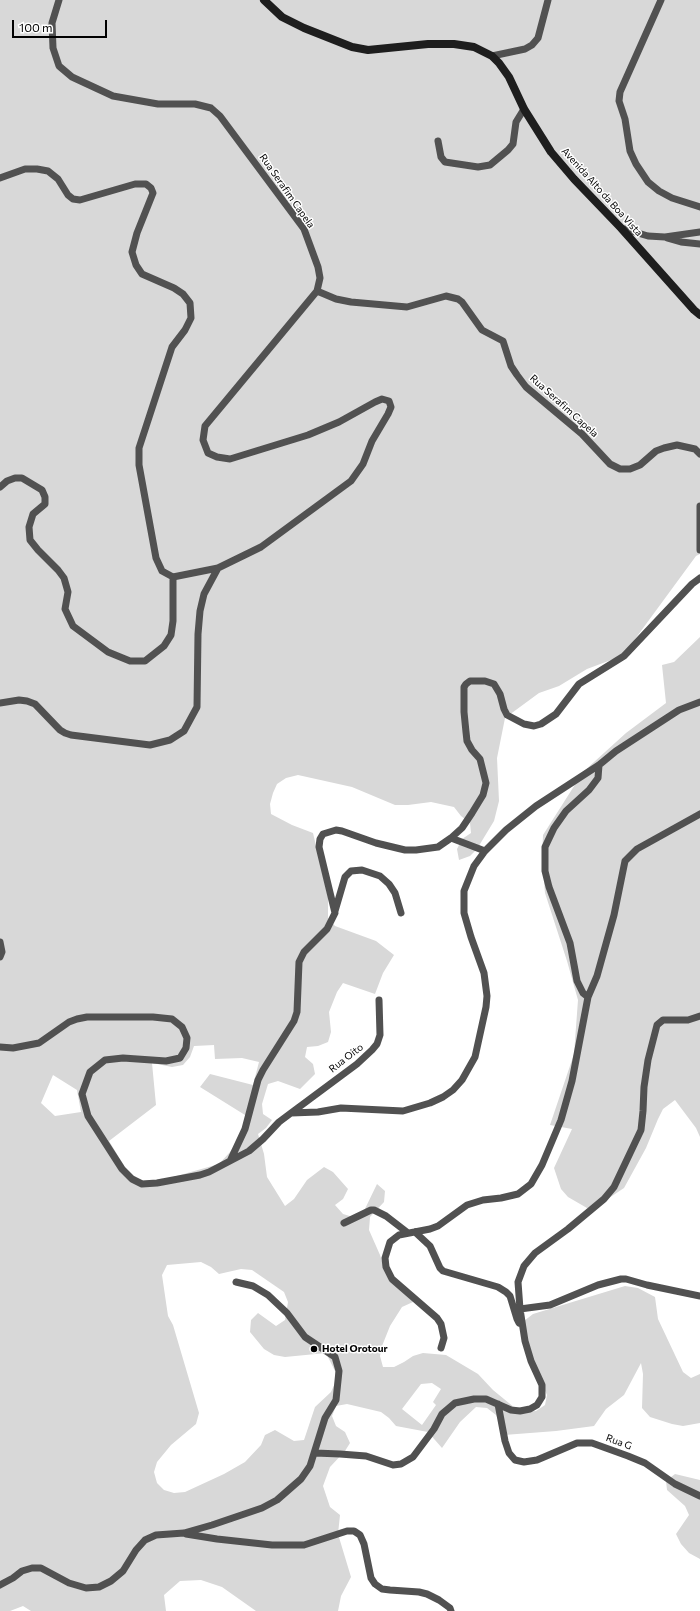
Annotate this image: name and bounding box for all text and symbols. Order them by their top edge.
scale bar [14,12,109,38]
text: 100 m [19,20,53,34]
street label: Avenida Alto da Boa Vista [559,145,645,239]
street label: Rua Serafim Capela [257,152,317,230]
street label: Rua Serafim Capela [527,372,601,440]
street label: Rua Oito [326,1041,366,1075]
place label: Hotel Orotour [322,1343,388,1355]
marker: Hotel Orotour [309,1344,319,1354]
street label: Rua G [604,1432,634,1452]

